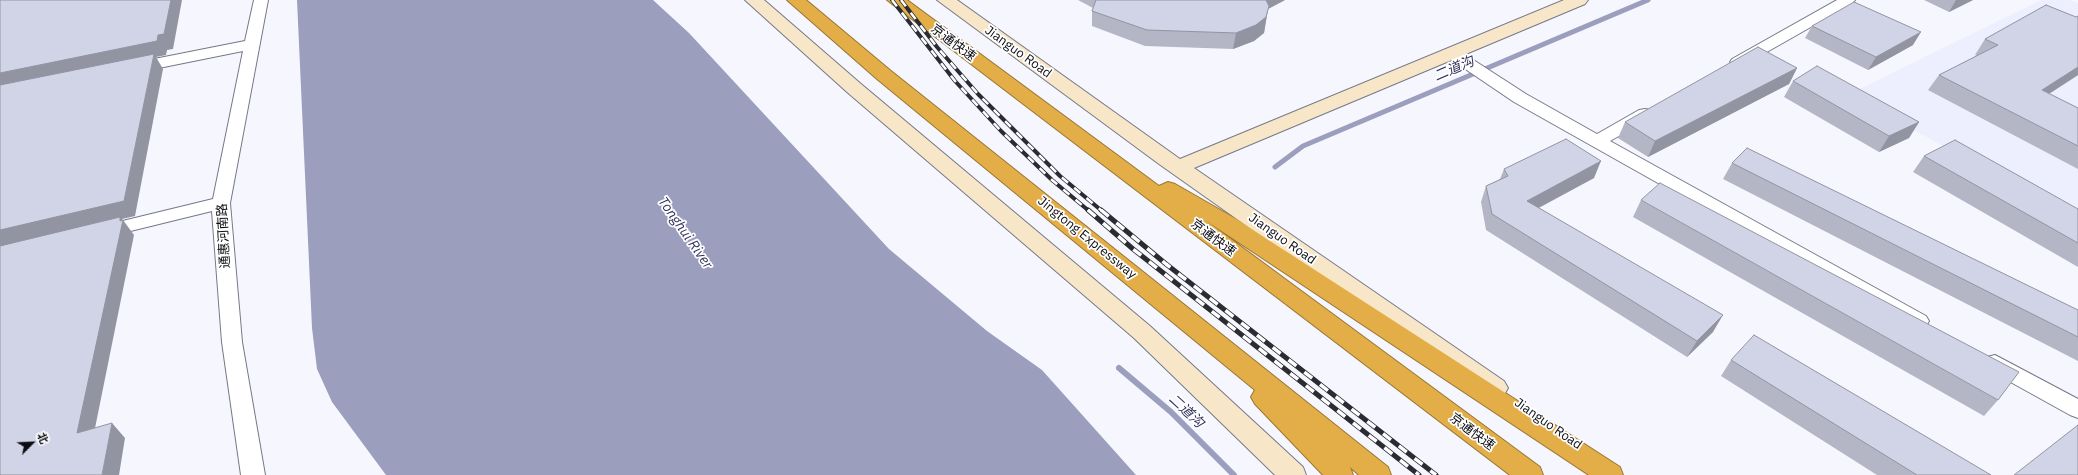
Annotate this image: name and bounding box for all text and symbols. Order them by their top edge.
street label: 京通快速 [928,21,978,65]
street label: Jianguo Road [982,23,1054,81]
water label: 二道沟 [1431,53,1477,85]
street label: Jingtong Expressway [1034,193,1140,283]
water label: Tonghui River [654,194,716,272]
street label: 通惠河南路 [215,203,233,269]
street label: Jianguo Road [1245,210,1319,268]
street label: 京通快速 [1188,216,1238,260]
water label: 二道沟 [1165,391,1207,431]
street label: Jianguo Road [1511,395,1585,453]
street label: 京通快速 [1447,410,1497,454]
north arrow [12,423,52,463]
text: 北 [34,430,52,446]

